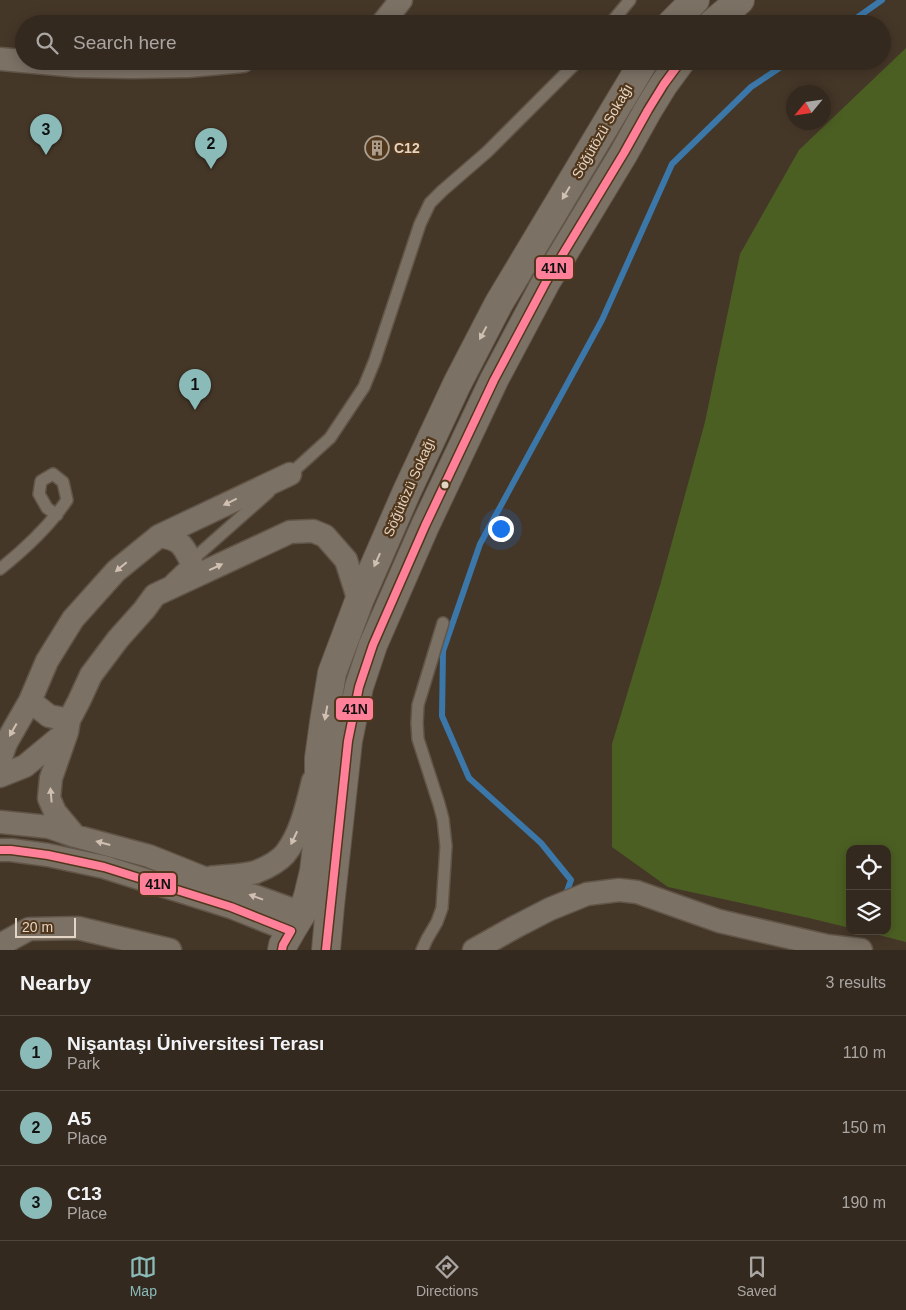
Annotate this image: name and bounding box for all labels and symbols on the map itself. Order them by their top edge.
street label: Söğütözü Sokağı [568,81,636,181]
north arrow [786,85,831,130]
pin: 3 [30,114,62,155]
pin: 2 [195,128,227,169]
building icon: C12 [364,135,390,161]
place label: C12 [394,140,420,156]
one-way arrow [561,187,570,200]
line badge: 41N [535,256,574,280]
text: 41N [541,260,567,276]
one-way arrow [479,326,487,341]
pin: 1 [179,369,211,410]
street label: Söğütözü Sokağı [380,435,438,539]
unlabelled marker [440,480,450,490]
one-way arrow [223,499,237,507]
your location [488,516,514,542]
one-way arrow [373,553,381,567]
one-way arrow [115,561,128,572]
one-way arrow [208,563,223,571]
line badge: 41N [335,697,374,721]
text: 41N [342,701,368,717]
one-way arrow [321,705,329,721]
one-way arrow [9,723,18,737]
one-way arrow [46,787,54,803]
one-way arrow [290,831,298,845]
one-way arrow [95,839,110,847]
line badge: 41N [139,872,177,896]
text: 41N [145,876,171,892]
one-way arrow [248,893,263,901]
scale bar [15,915,76,938]

